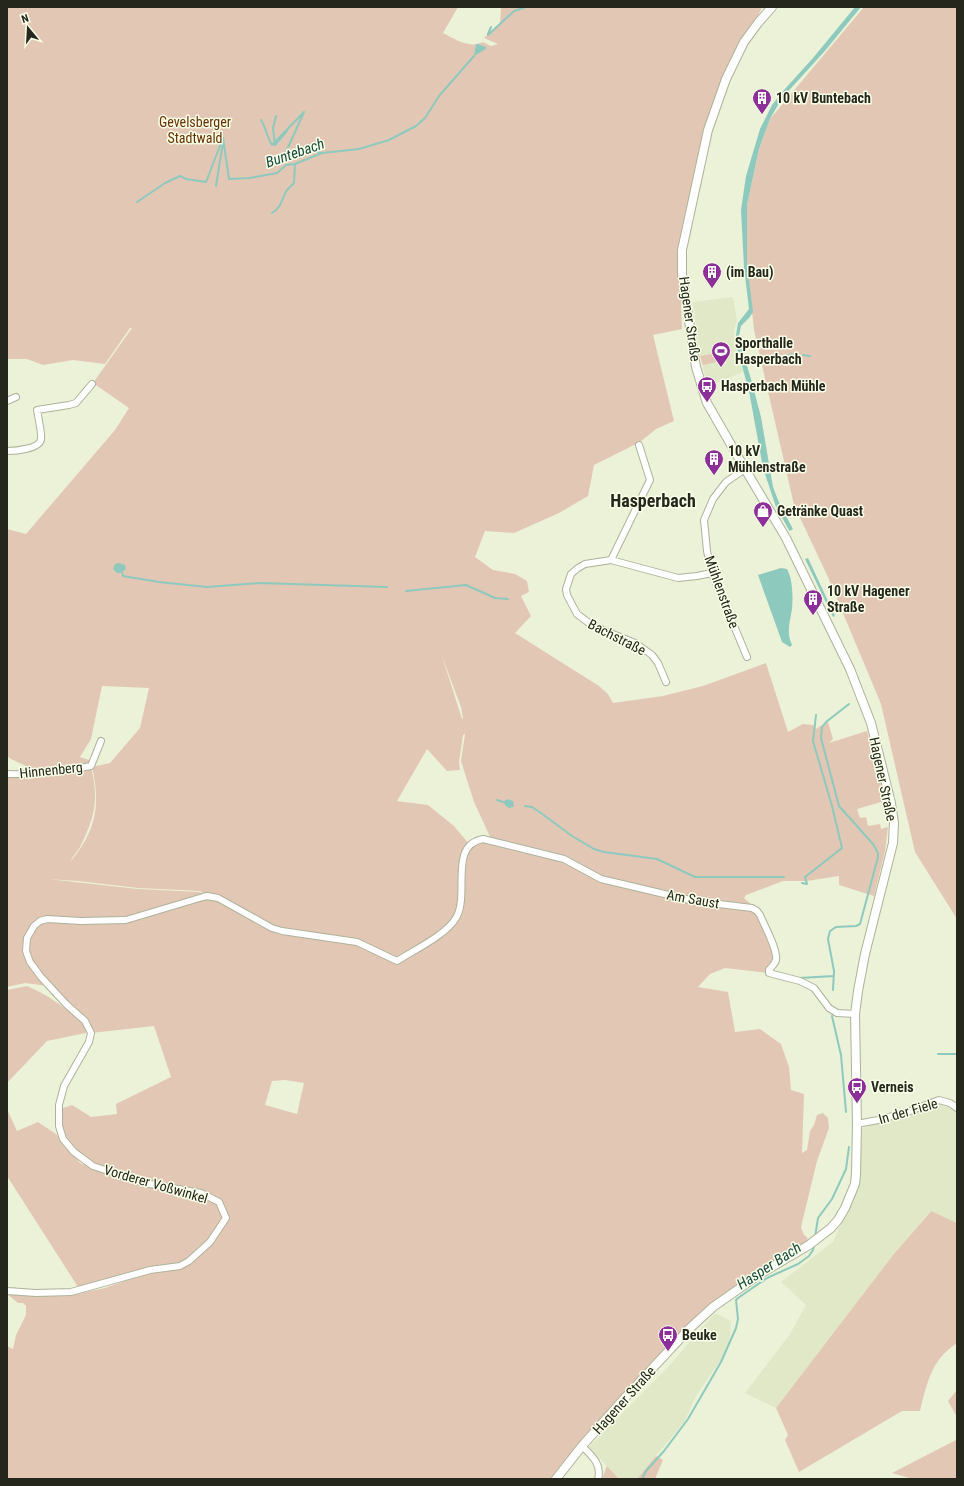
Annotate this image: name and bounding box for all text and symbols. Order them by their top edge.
north arrow [8,8,48,48]
text: N [20,12,31,26]
building icon: 10 kV Buntebach [751,87,773,115]
place label: 10 kV Buntebach [776,90,871,106]
park label: Gevelsberger Stadtwald [159,114,231,146]
water label: Buntebach [263,135,327,171]
building icon: (im Bau) [701,261,723,289]
place label: (im Bau) [726,264,774,281]
street label: Hagener Straße [676,275,704,363]
place label: Sporthalle Hasperbach [735,335,802,367]
sports icon: Sporthalle Hasperbach [710,340,732,368]
bus stop icon: Hasperbach Mühle [696,375,718,403]
place label: Hasperbach Mühle [721,378,826,394]
place label: 10 kV Mühlenstraße [728,443,806,475]
building icon: 10 kV Mühlenstraße [703,448,725,476]
district label: Hasperbach [610,490,696,511]
shop icon: Getränke Quast [752,500,774,528]
place label: Getränke Quast [777,503,863,519]
street label: Mühlenstraße [702,554,743,631]
place label: 10 kV Hagener Straße [827,583,910,615]
building icon: 10 kV Hagener Straße [802,588,824,616]
street label: Bachstraße [585,616,649,659]
street label: Hagener Straße [866,735,900,823]
street label: Hinnenberg [19,759,83,781]
street label: Am Saust [665,887,721,911]
bus stop icon: Verneis [846,1076,868,1104]
place label: Verneis [871,1079,914,1095]
street label: In der Fiele [877,1095,940,1127]
street label: Vorderer Voßwinkel [102,1162,210,1206]
water label: Hasper Bach [733,1239,805,1293]
bus stop icon: Beuke [657,1324,679,1352]
place label: Beuke [682,1327,717,1343]
street label: Hagener Straße [589,1363,659,1437]

